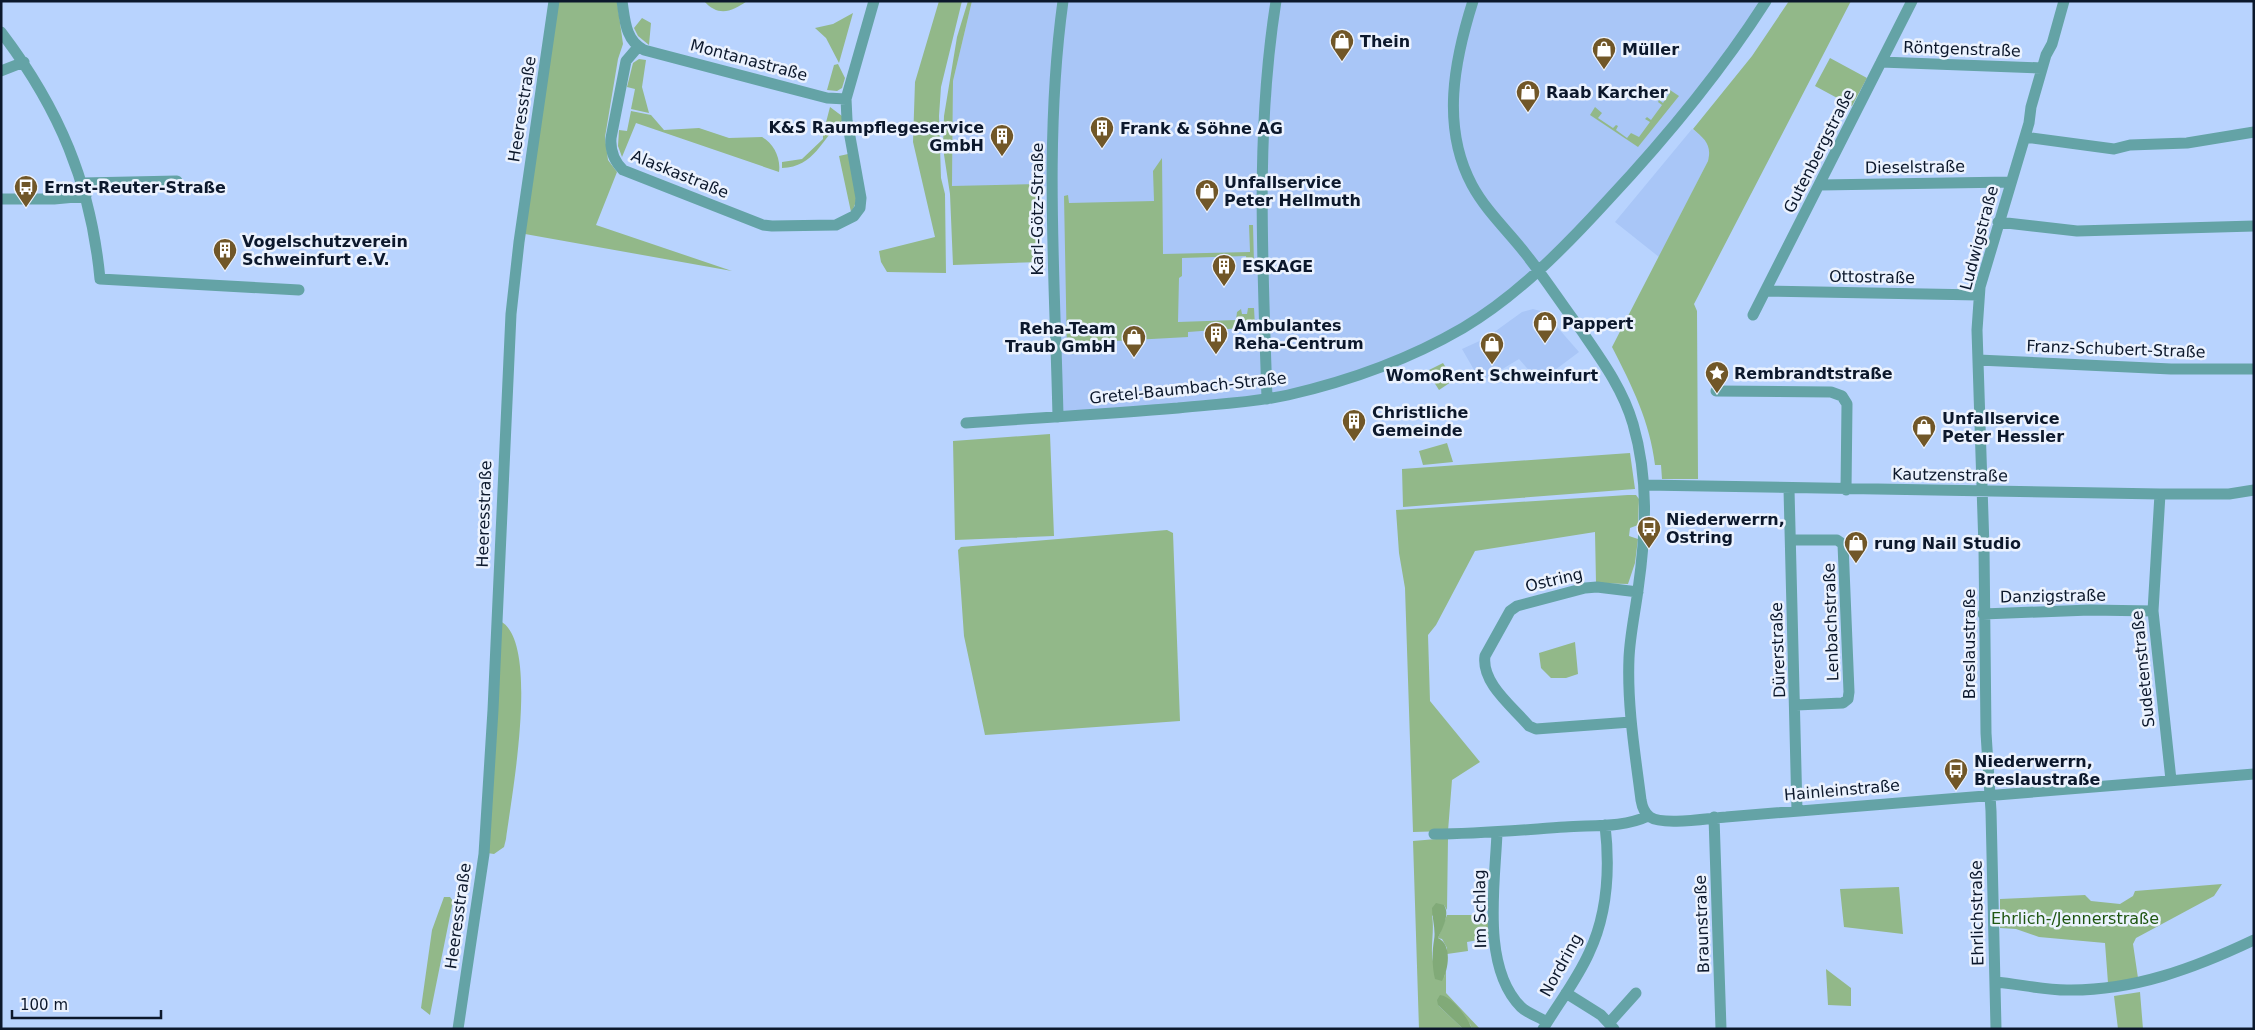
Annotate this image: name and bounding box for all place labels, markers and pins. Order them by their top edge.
shop icon: Thein [1329,28,1355,62]
place label: Thein [1360,32,1410,51]
shop icon: Müller [1591,36,1617,70]
place label: Müller [1622,40,1679,59]
shop icon: Raab Karcher [1515,79,1541,113]
place label: Raab Karcher [1546,83,1668,102]
building icon: Frank & Söhne AG [1089,115,1115,149]
place label: K&S Raumpflegeservice GmbH [768,118,984,155]
place label: Frank & Söhne AG [1120,119,1283,138]
building icon: K&S Raumpflegeservice GmbH [989,123,1015,157]
place label: Unfallservice Peter Hellmuth [1224,173,1361,210]
bus stop icon: Ernst-Reuter-Straße [13,174,39,208]
place label: Ernst-Reuter-Straße [44,178,226,197]
shop icon: Unfallservice Peter Hellmuth [1194,178,1220,212]
place label: Vogelschutzverein Schweinfurt e.V. [242,232,408,269]
building icon: Vogelschutzverein Schweinfurt e.V. [212,237,238,271]
building icon: ESKAGE [1211,253,1237,287]
place label: ESKAGE [1242,257,1313,276]
shop icon: Pappert [1532,310,1558,344]
place label: Pappert [1562,314,1634,333]
place label: Ambulantes Reha-Centrum [1234,316,1364,353]
place label: Reha-Team Traub GmbH [1005,319,1116,356]
building icon: Ambulantes Reha-Centrum [1203,321,1229,355]
shop icon: Reha-Team Traub GmbH [1121,324,1147,358]
shop icon: WomoRent Schweinfurt [1479,331,1505,365]
place icon: Rembrandtstraße [1704,360,1730,394]
place label: Rembrandtstraße [1734,364,1893,383]
place label: WomoRent Schweinfurt [1386,366,1599,385]
place label: Christliche Gemeinde [1372,403,1469,440]
building icon: Christliche Gemeinde [1341,408,1367,442]
place label: Unfallservice Peter Hessler [1942,409,2064,446]
shop icon: Unfallservice Peter Hessler [1911,414,1937,448]
place label: Niederwerrn, Ostring [1666,510,1785,547]
bus stop icon: Niederwerrn, Ostring [1636,515,1662,549]
shop icon: rung Nail Studio [1843,530,1869,564]
place label: rung Nail Studio [1874,534,2021,553]
place label: Niederwerrn, Breslaustraße [1974,752,2101,789]
bus stop icon: Niederwerrn, Breslaustraße [1943,757,1969,791]

